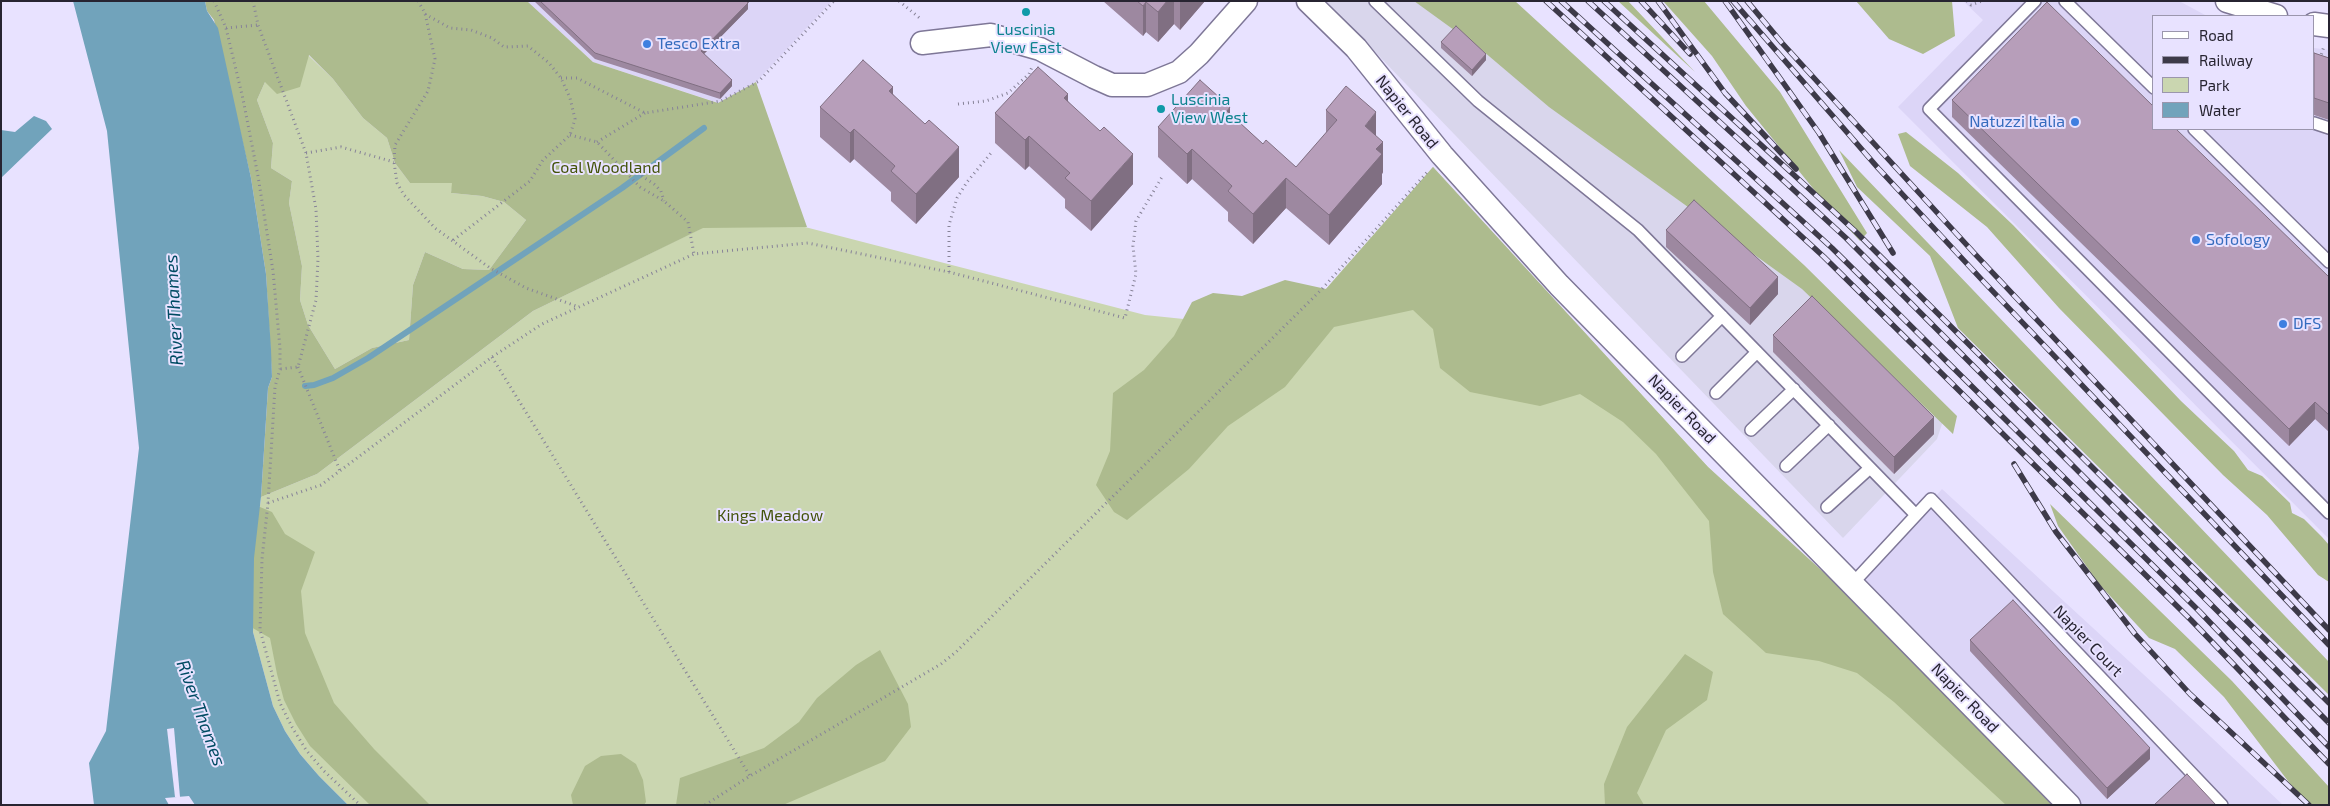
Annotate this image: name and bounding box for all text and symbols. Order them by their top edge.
marker: Luscinia View East [1020,6,1032,18]
legend [2152,15,2315,130]
place label: Luscinia View East [990,20,1062,58]
text: Road [2199,26,2234,44]
place label: Tesco Extra [657,34,740,54]
marker: Tesco Extra [641,38,653,50]
text: Railway [2199,51,2253,69]
street label: Napier Road [1372,71,1442,153]
text: Park [2199,76,2230,94]
place label: Luscinia View West [1171,90,1248,128]
text: Water [2199,101,2241,119]
marker: Luscinia View West [1155,103,1167,115]
place label: Natuzzi Italia [1969,112,2065,132]
marker: Natuzzi Italia [2069,116,2081,128]
park label: Coal Woodland [551,158,661,178]
place label: Sofology [2206,230,2270,250]
marker: Sofology [2190,234,2202,246]
water label: River Thames [160,254,188,366]
place label: DFS [2293,314,2321,334]
marker: DFS [2277,318,2289,330]
street label: Napier Road [1644,370,1720,448]
park label: Kings Meadow [717,506,823,526]
street label: Napier Court [2049,601,2127,681]
water label: River Thames [172,657,230,769]
street label: Napier Road [1927,659,2003,737]

